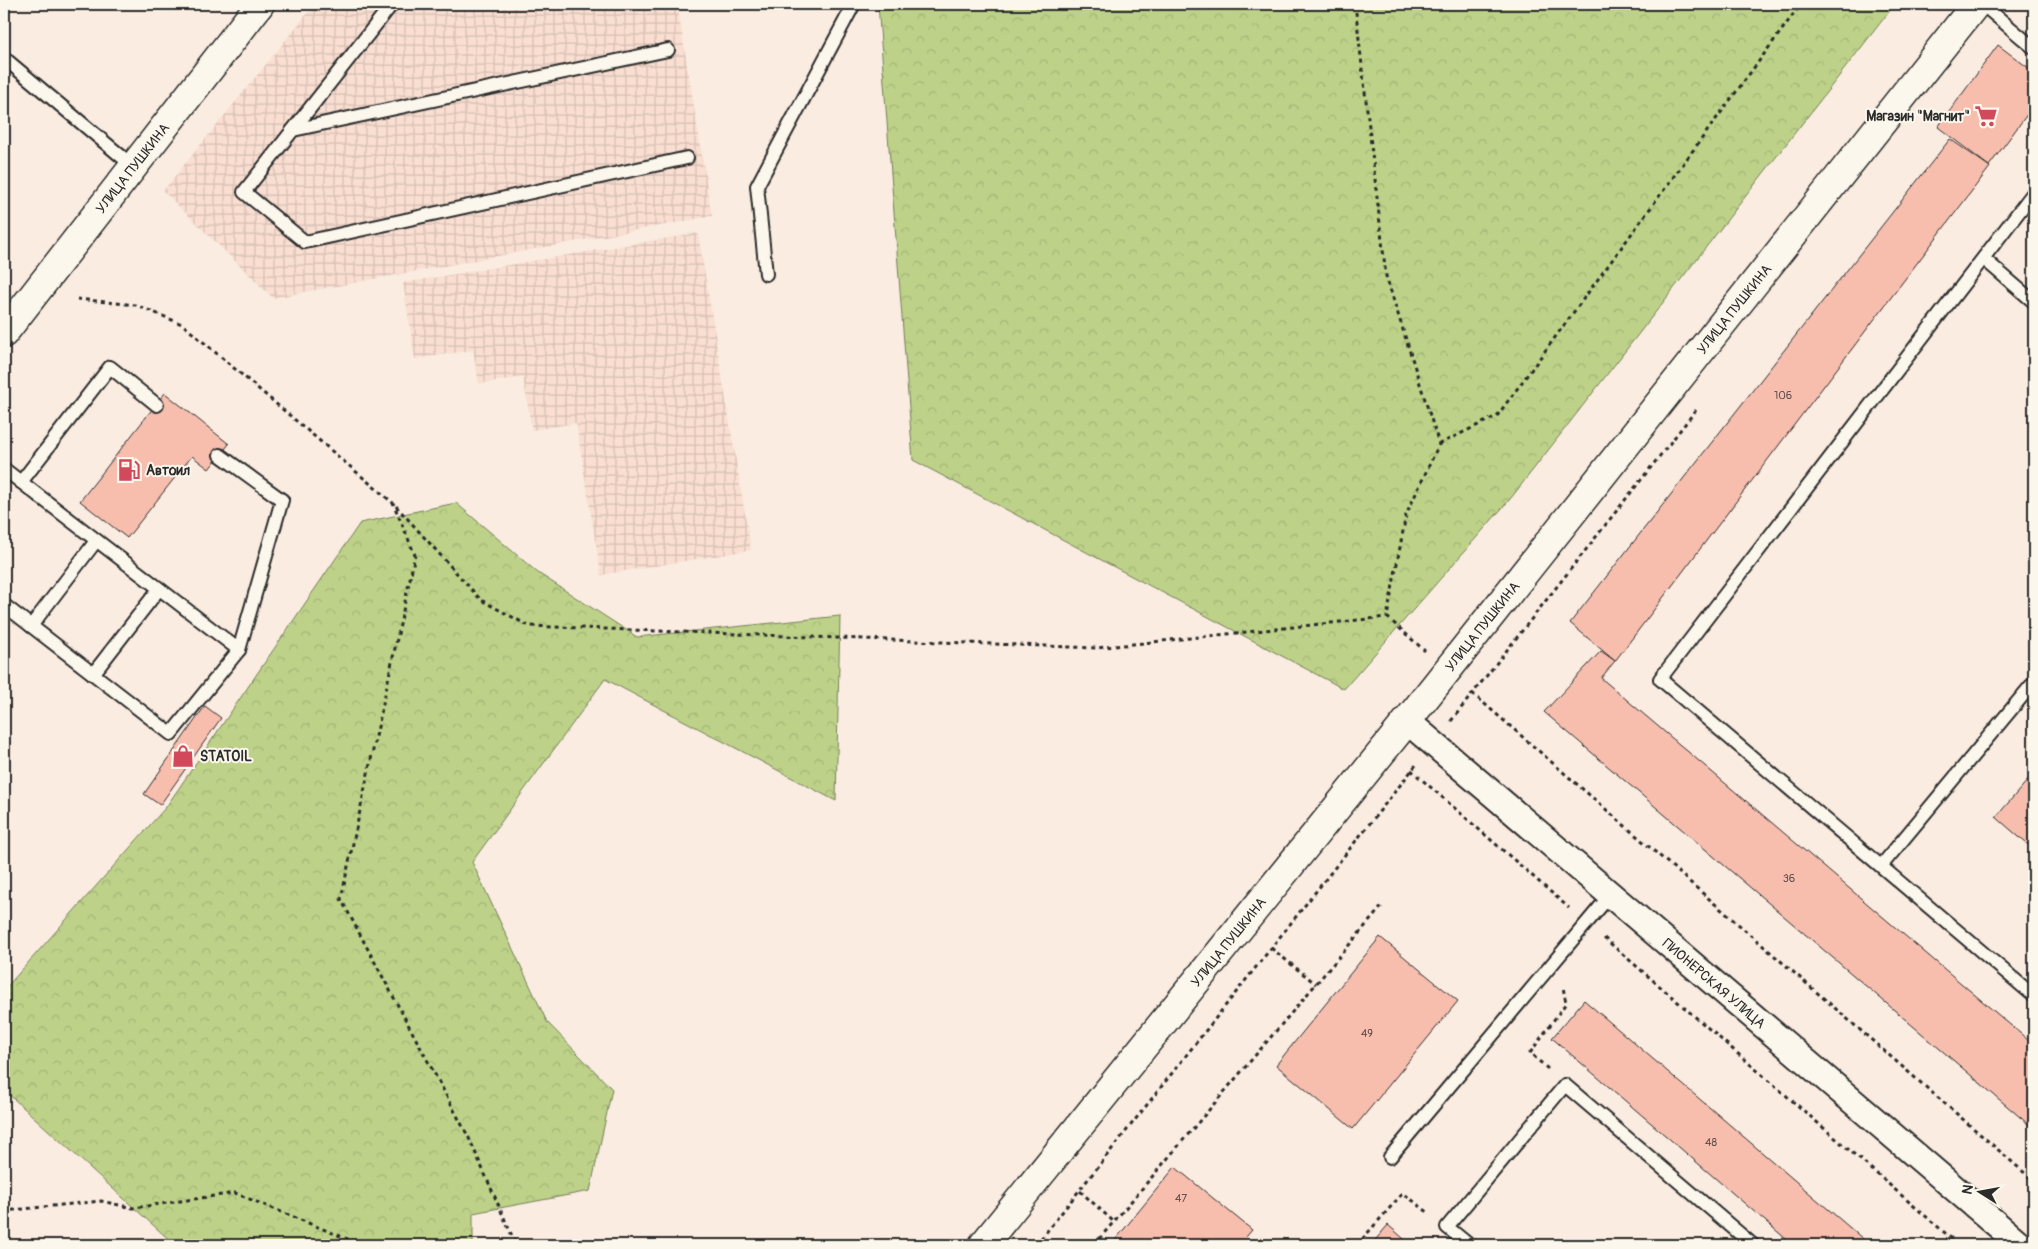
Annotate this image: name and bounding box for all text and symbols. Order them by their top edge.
supermarket icon: Магазин "Магнит" [1973,103,1999,129]
place label: Магазин "Магнит" [1866,108,1970,125]
street label: УЛИЦА ПУШКИНА [92,120,173,217]
street label: УЛИЦА ПУШКИНА [1693,261,1775,358]
house number: 106 [1774,389,1792,402]
fuel station icon: Автоил [116,457,142,483]
place label: Автоил [146,462,190,479]
street label: УЛИЦА ПУШКИНА [1442,578,1523,675]
shop icon: STATOIL [170,743,196,769]
place label: STATOIL [200,748,252,765]
house number: 36 [1783,872,1795,885]
street label: УЛИЦА ПУШКИНА [1188,894,1270,990]
street label: ПИОНЕРСКАЯ УЛИЦА [1659,935,1769,1032]
house number: 49 [1361,1027,1373,1040]
house number: 48 [1705,1136,1717,1149]
north arrow [1956,1166,2006,1216]
text: N [1958,1183,1977,1196]
house number: 47 [1175,1192,1187,1205]

